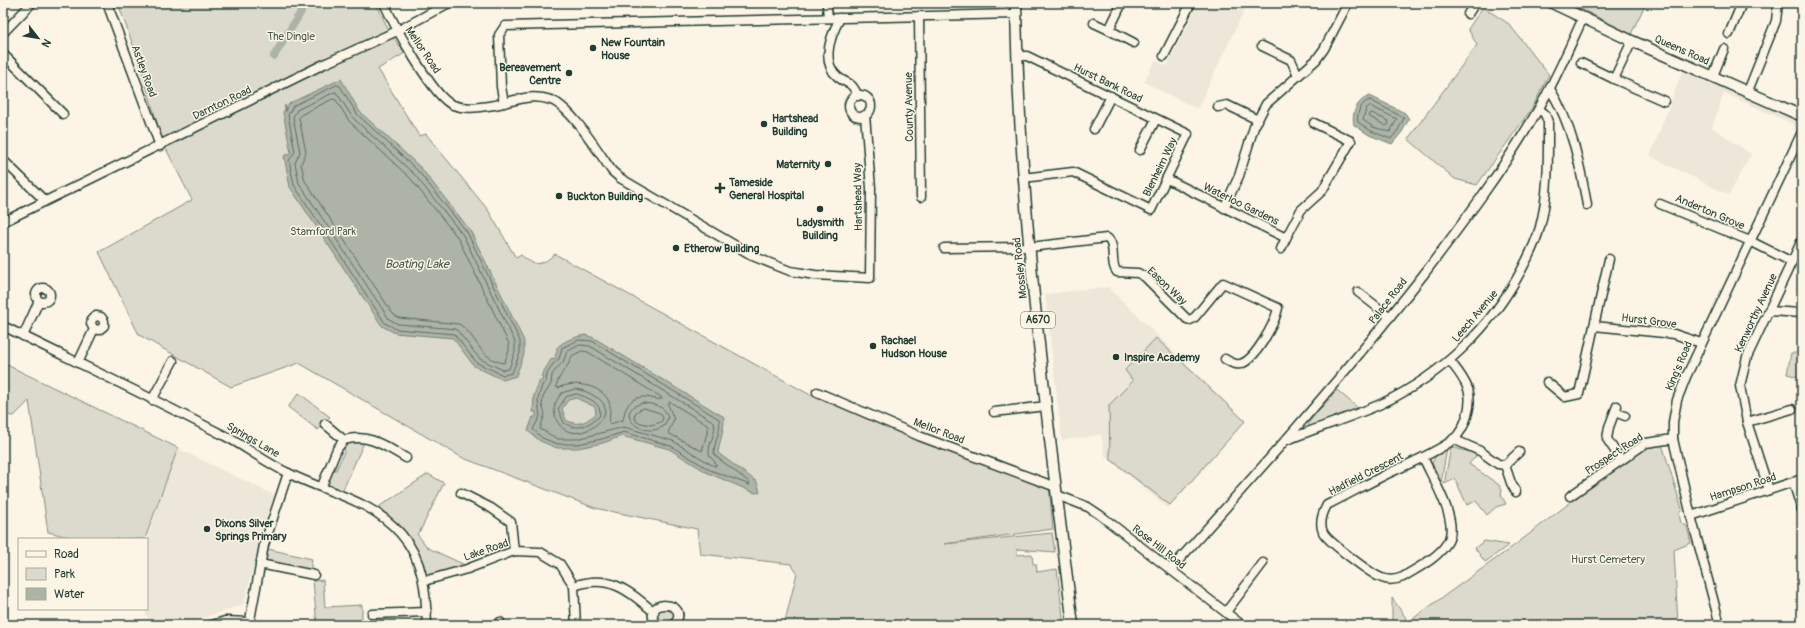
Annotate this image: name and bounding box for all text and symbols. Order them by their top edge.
north arrow [18,18,58,58]
street label: Mellor Road [403,24,443,76]
park label: The Dingle [267,30,315,43]
street label: Queens Road [1652,32,1712,68]
text: N [38,36,54,50]
place label: New Fountain House [601,36,665,62]
street label: Astley Road [129,43,159,99]
marker: New Fountain House [588,43,598,53]
place label: Bereavement Centre [499,61,562,87]
street label: Hurst Bank Road [1071,61,1145,105]
marker: Bereavement Centre [564,68,574,78]
street label: County Avenue [902,71,916,142]
street label: Darnton Road [191,83,253,123]
place label: Hartshead Building [772,112,818,138]
marker: Hartshead Building [759,119,769,129]
street label: Blenheim Way [1140,135,1180,199]
place label: Maternity [776,158,820,171]
marker: Maternity [823,159,833,169]
street label: Hartshead Way [851,163,865,231]
place label: Tameside General Hospital [728,176,805,202]
street label: Waterloo Gardens [1201,180,1281,228]
marker: Tameside General Hospital [714,182,726,194]
place label: Buckton Building [567,190,644,203]
marker: Buckton Building [554,191,564,201]
street label: Anderton Grove [1673,191,1747,233]
marker: Ladysmith Building [815,204,825,214]
place label: Ladysmith Building [796,216,844,242]
park label: Stamford Park [290,225,357,238]
street label: Mossley Road [1010,237,1030,299]
place label: Etherow Building [684,242,760,255]
marker: Etherow Building [671,243,681,253]
water label: Boating Lake [385,257,450,272]
street label: Eason Way [1145,264,1190,308]
street label: Kenworthy Avenue [1732,271,1780,355]
street label: Palace Road [1366,275,1410,327]
street label: Leech Avenue [1449,287,1501,345]
street label: Hurst Grove [1621,311,1678,331]
road number: A670 [1021,312,1055,328]
place label: Rachael Hudson House [881,334,948,360]
street label: King's Road [1663,339,1695,393]
marker: Rachael Hudson House [868,341,878,351]
place label: Inspire Academy [1124,351,1200,364]
marker: Inspire Academy [1111,352,1121,362]
street label: Mellor Road [912,415,966,447]
street label: Springs Lane [224,420,282,461]
street label: Prospect Road [1583,431,1645,477]
street label: Hadfield Crescent [1327,449,1406,498]
street label: Hampson Road [1708,470,1778,504]
place label: Dixons Silver Springs Primary [215,517,287,543]
street label: Rose Hill Road [1130,522,1188,572]
marker: Dixons Silver Springs Primary [202,524,212,534]
street label: Lake Road [462,536,510,564]
legend [18,538,148,610]
text: Road [54,547,79,562]
park label: Hurst Cemetery [1571,553,1645,566]
text: Park [54,567,75,582]
text: Water [54,587,85,602]

